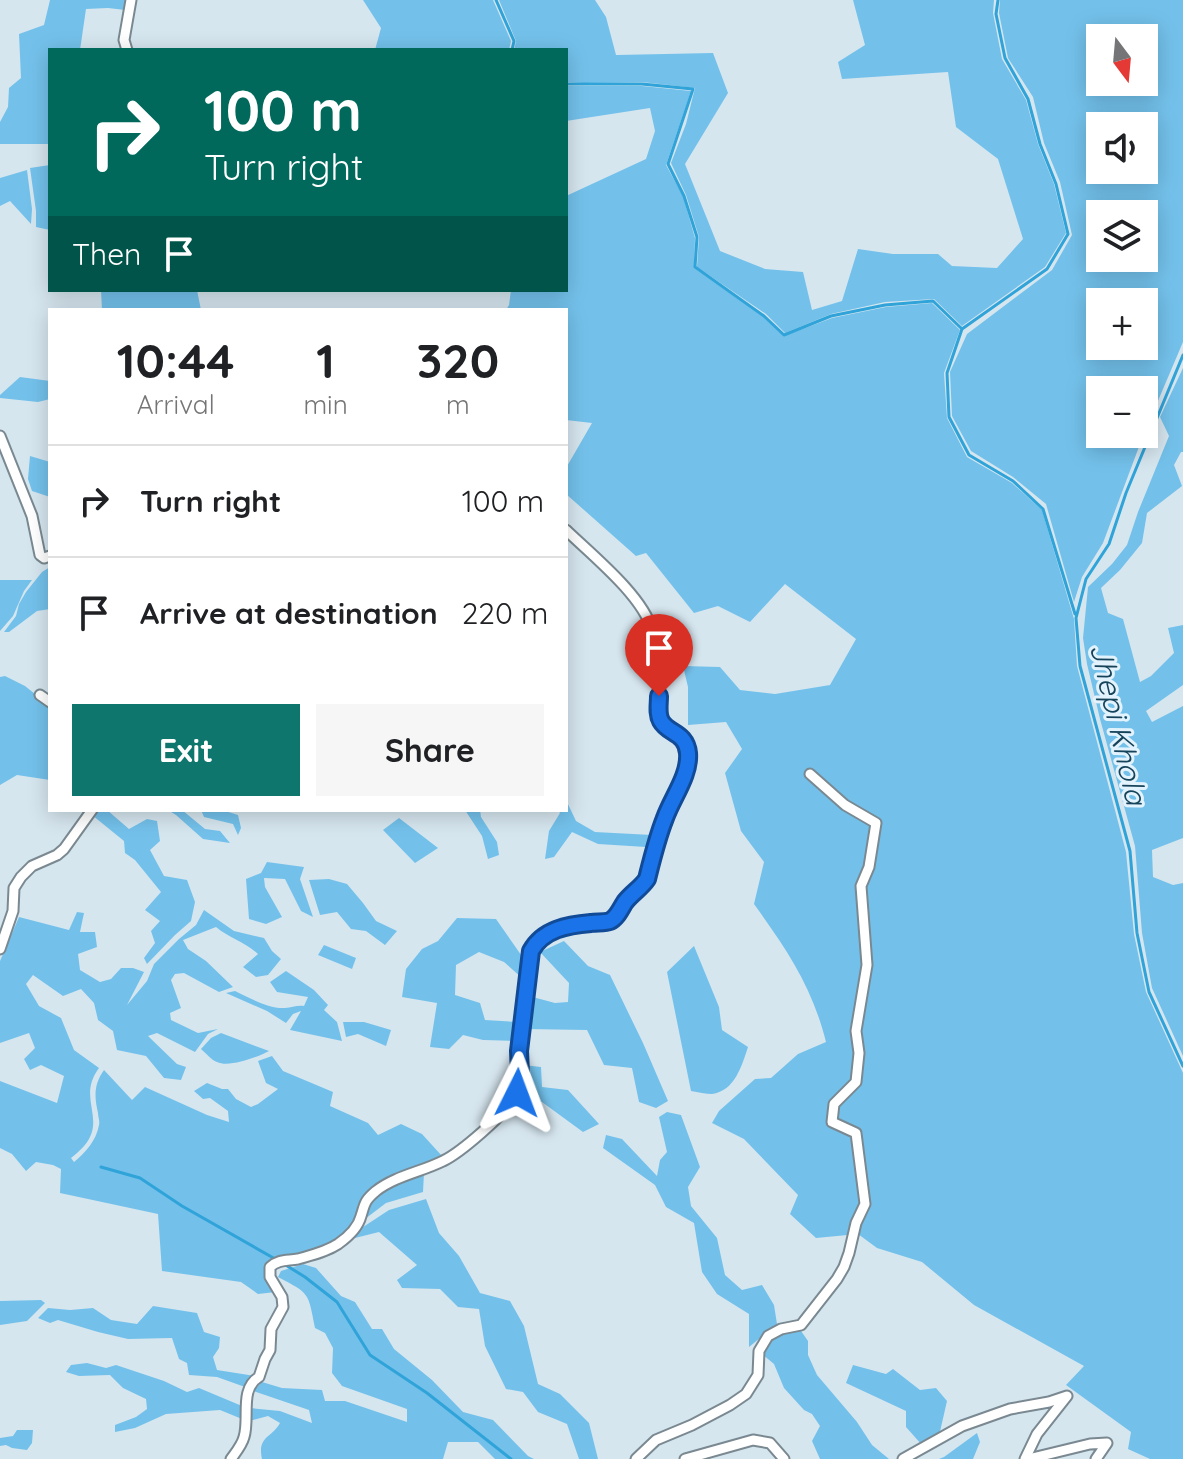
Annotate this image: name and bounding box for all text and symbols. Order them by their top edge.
north arrow [1086,24,1158,96]
map controls [1086,24,1158,448]
text: 100 m [204,75,362,145]
icon: right [72,80,176,184]
button: sound [1086,112,1158,184]
text: Turn right [204,144,363,189]
button: layers [1086,200,1158,272]
icon: arrive [157,232,201,276]
text: Then [72,235,141,273]
button: + [1086,288,1158,360]
text: 10:44 [117,330,235,390]
text: 1 [316,330,335,390]
text: 320 [417,330,499,390]
button: − [1086,376,1158,448]
text: Arrival [137,388,215,421]
text: min [303,388,348,421]
text: m [446,388,470,421]
icon: right [72,479,116,523]
text: Turn right [140,482,281,520]
text: 100 m [462,482,544,520]
icon: arrive [72,591,116,635]
text: Arrive at destination [140,594,438,632]
text: 220 m [462,594,548,632]
pin [625,614,693,696]
icon: arrive [637,626,681,670]
water label: Jhepi Khola [1082,640,1156,810]
button: Exit [72,704,300,796]
button: Share [316,704,544,796]
position arrow [475,1051,559,1135]

